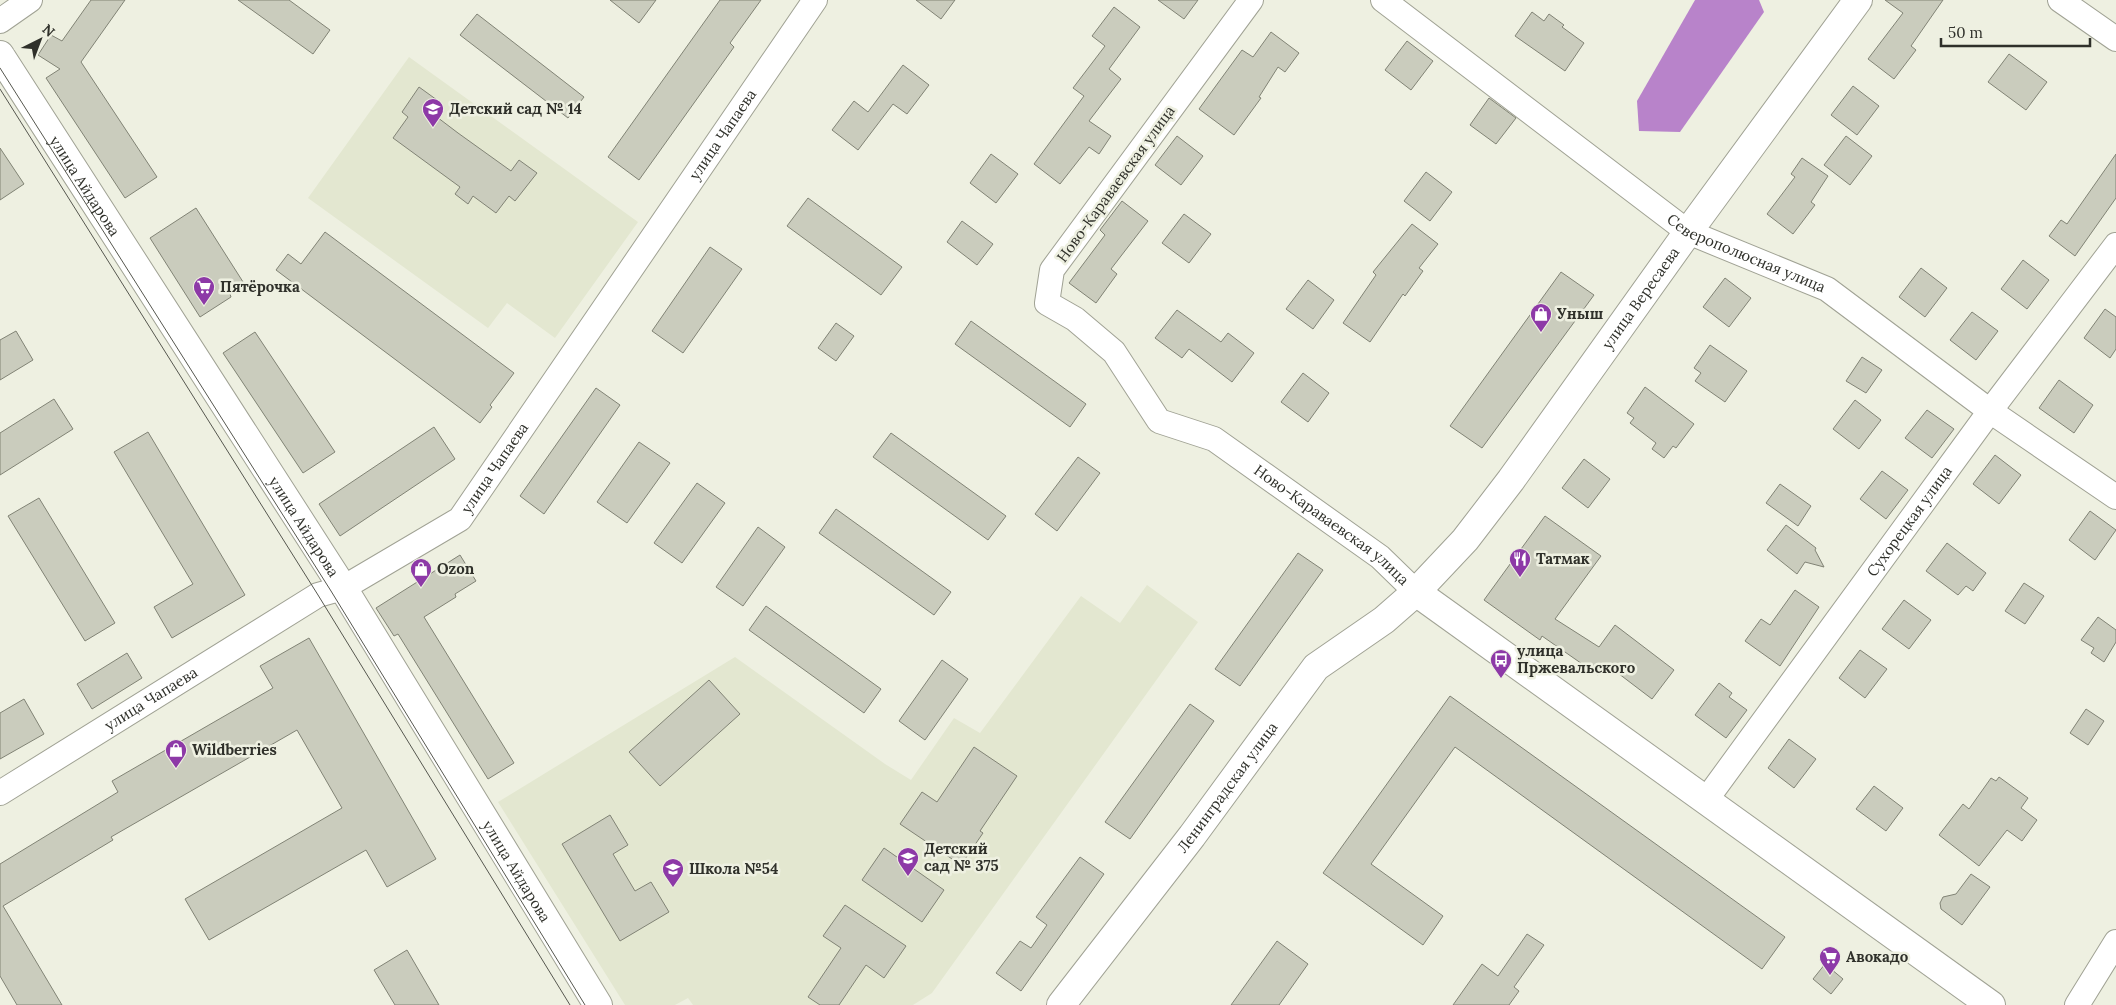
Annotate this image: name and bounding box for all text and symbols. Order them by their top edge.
north arrow [15,15,65,65]
scale bar [1941,15,2090,47]
text: N [39,20,59,41]
text: 50 m [1948,23,1983,42]
street label: улица Чапаева [685,85,760,184]
school or university icon: Детский сад № 14 [421,97,445,128]
place label: Детский сад № 14 [449,99,582,118]
street label: Ново-Караваевская улица [1052,101,1179,266]
street label: улица Айдарова [45,132,124,240]
street label: Северополюсная улица [1663,209,1829,296]
street label: улица Вересаева [1597,243,1683,353]
supermarket icon: Пятёрочка [192,275,216,306]
place label: Пятёрочка [220,277,300,296]
shop icon: Уныш [1529,302,1553,333]
place label: Уныш [1557,304,1603,323]
street label: улица Чапаева [457,419,532,517]
street label: Ново-Караваевская улица [1250,460,1413,589]
street label: Сухорецкая улица [1862,462,1956,580]
street label: улица Айдарова [265,473,343,581]
restaurant icon: Татмак [1508,547,1532,578]
place label: Татмак [1536,549,1590,568]
shop icon: Ozon [409,557,433,588]
place label: Ozon [437,559,475,578]
place label: улица Пржевальского [1517,641,1636,677]
bus stop icon: улица Пржевальского [1489,648,1513,679]
street label: улица Чапаева [101,662,201,735]
street label: Ленинградская улица [1173,718,1282,856]
shop icon: Wildberries [164,738,188,769]
place label: Wildberries [192,740,277,759]
street label: улица Айдарова [478,817,555,926]
place label: Детский сад № 375 [924,839,999,875]
school or university icon: Детский сад № 375 [896,846,920,877]
school or university icon: Школа №54 [661,857,685,888]
place label: Школа №54 [689,859,778,878]
supermarket icon: Авокадо [1818,945,1842,976]
place label: Авокадо [1846,947,1909,966]

